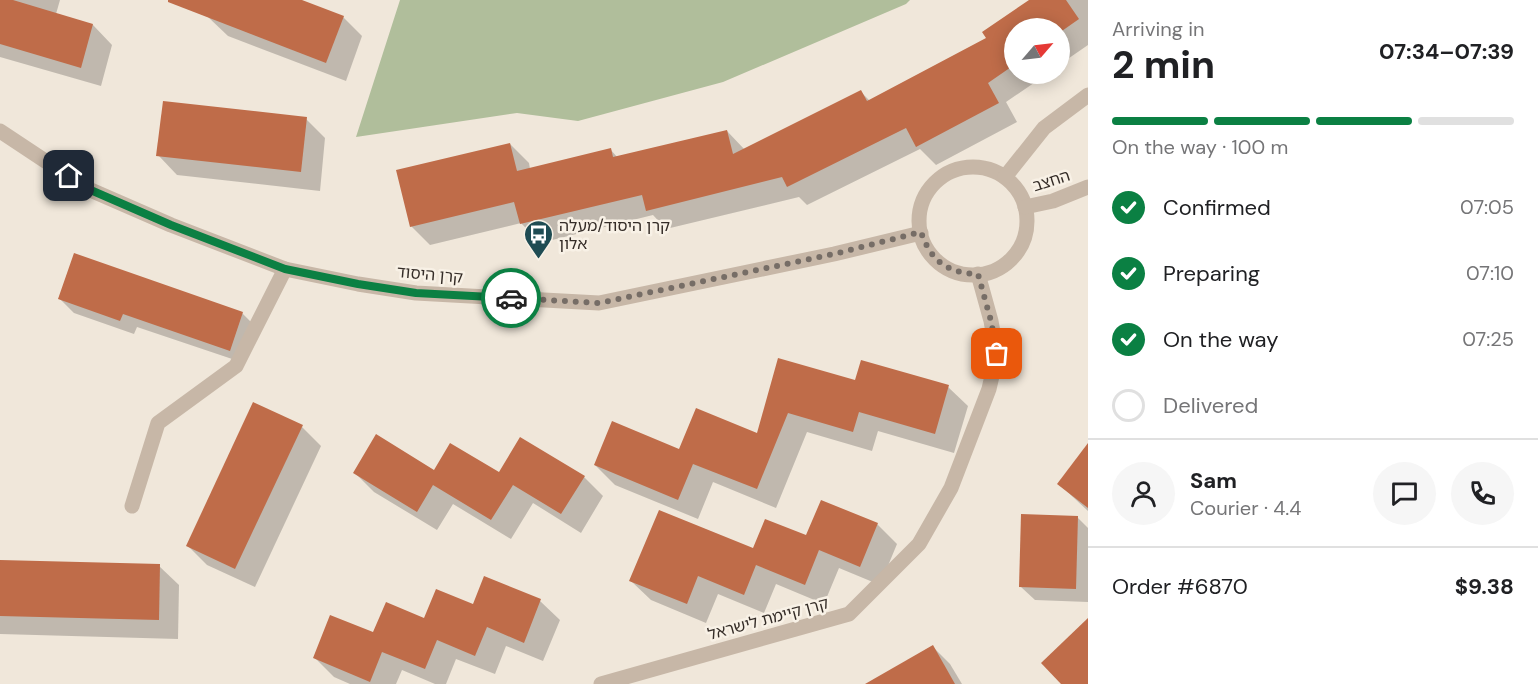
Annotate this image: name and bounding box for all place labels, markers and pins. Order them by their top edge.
pin [43,150,94,201]
place label: קרן היסוד/מעלה אלון [559,215,670,254]
bus stop icon: קרן היסוד/מעלה אלון [522,218,554,260]
pin [971,328,1022,379]

